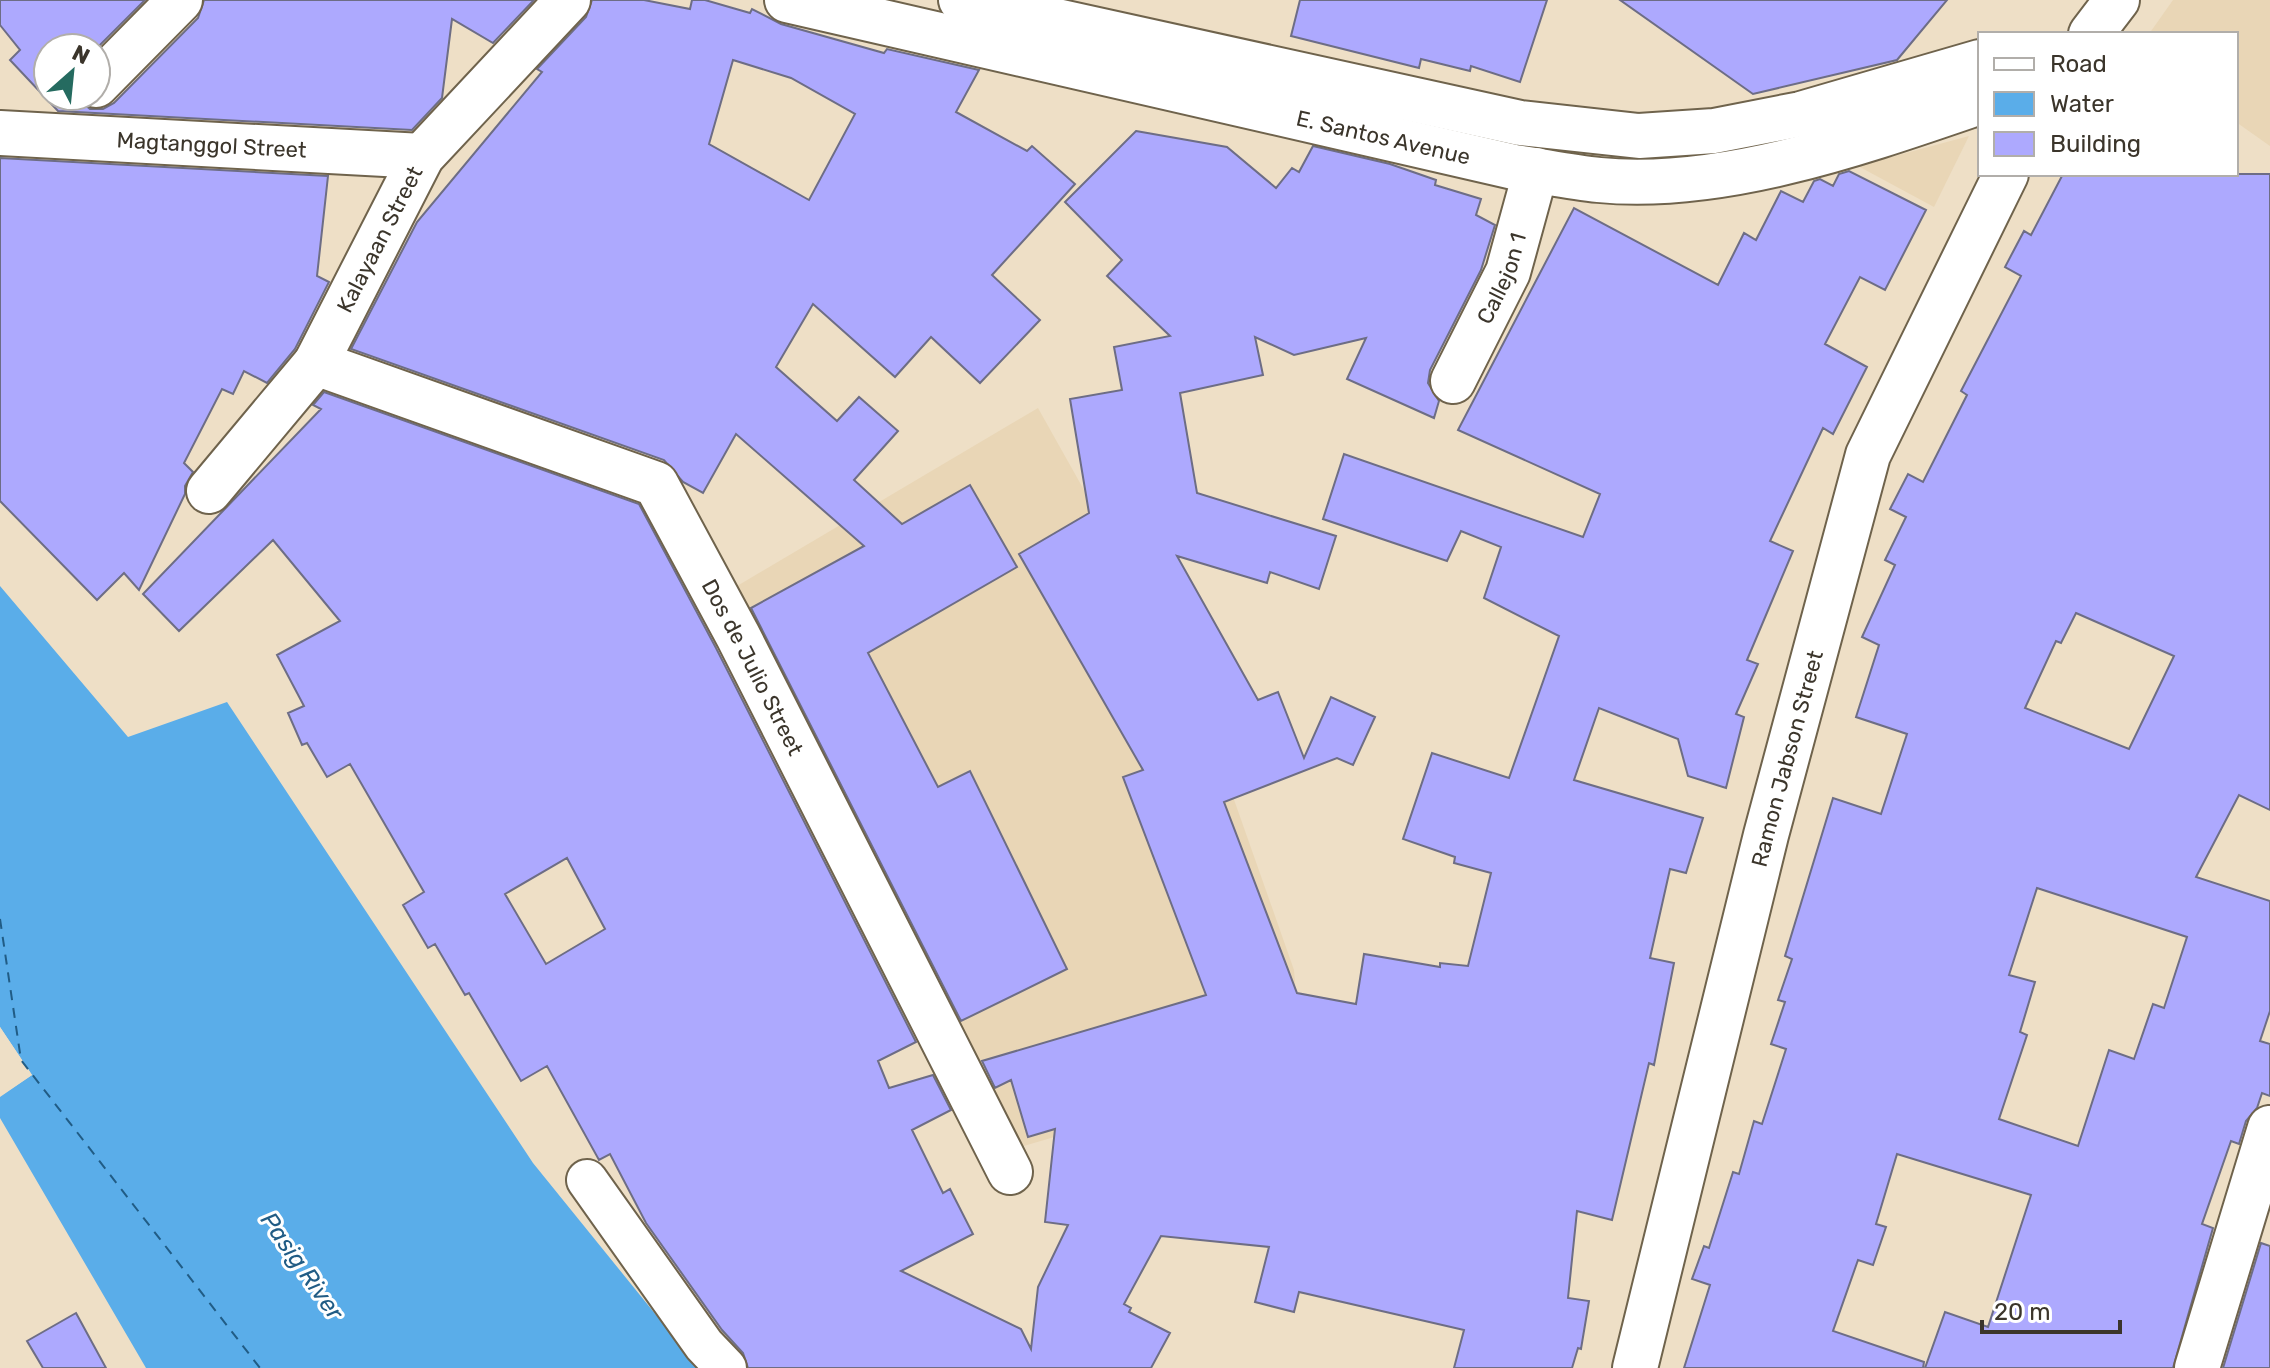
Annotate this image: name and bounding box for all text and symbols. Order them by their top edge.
north arrow [32,32,112,112]
legend [1978,32,2238,176]
text: N [68,39,94,70]
text: Road [2050,50,2107,78]
text: Water [2050,90,2114,118]
street label: E. Santos Avenue [1294,104,1473,171]
street label: Magtanggol Street [116,126,308,164]
text: Building [2050,130,2141,158]
street label: Kalayaan Street [331,161,429,317]
street label: Callejon 1 [1471,230,1532,328]
street label: Dos de Julio Street [696,574,809,760]
street label: Ramon Jabson Street [1746,647,1829,870]
water label: Pasig River [255,1207,350,1326]
scale bar [1982,1284,2120,1334]
text: 20 m [1994,1298,2051,1326]

